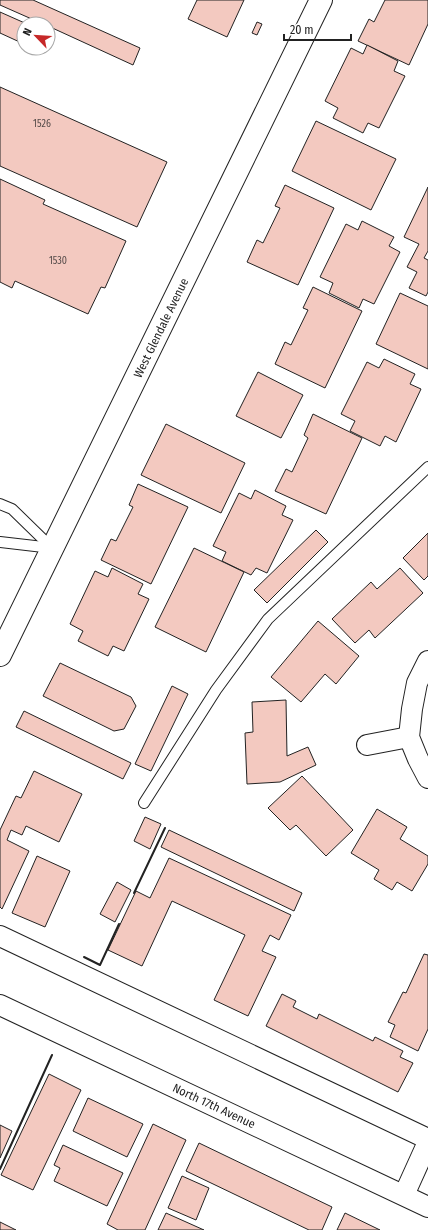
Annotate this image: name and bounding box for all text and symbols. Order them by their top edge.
north arrow [16,16,56,56]
scale bar [284,16,351,42]
text: 20 m [290,23,314,37]
text: N [20,26,35,38]
house number: 1526 [33,118,51,130]
house number: 1530 [49,255,67,267]
street label: West Glendale Avenue [131,276,191,380]
street label: North 17th Avenue [170,1081,258,1131]

